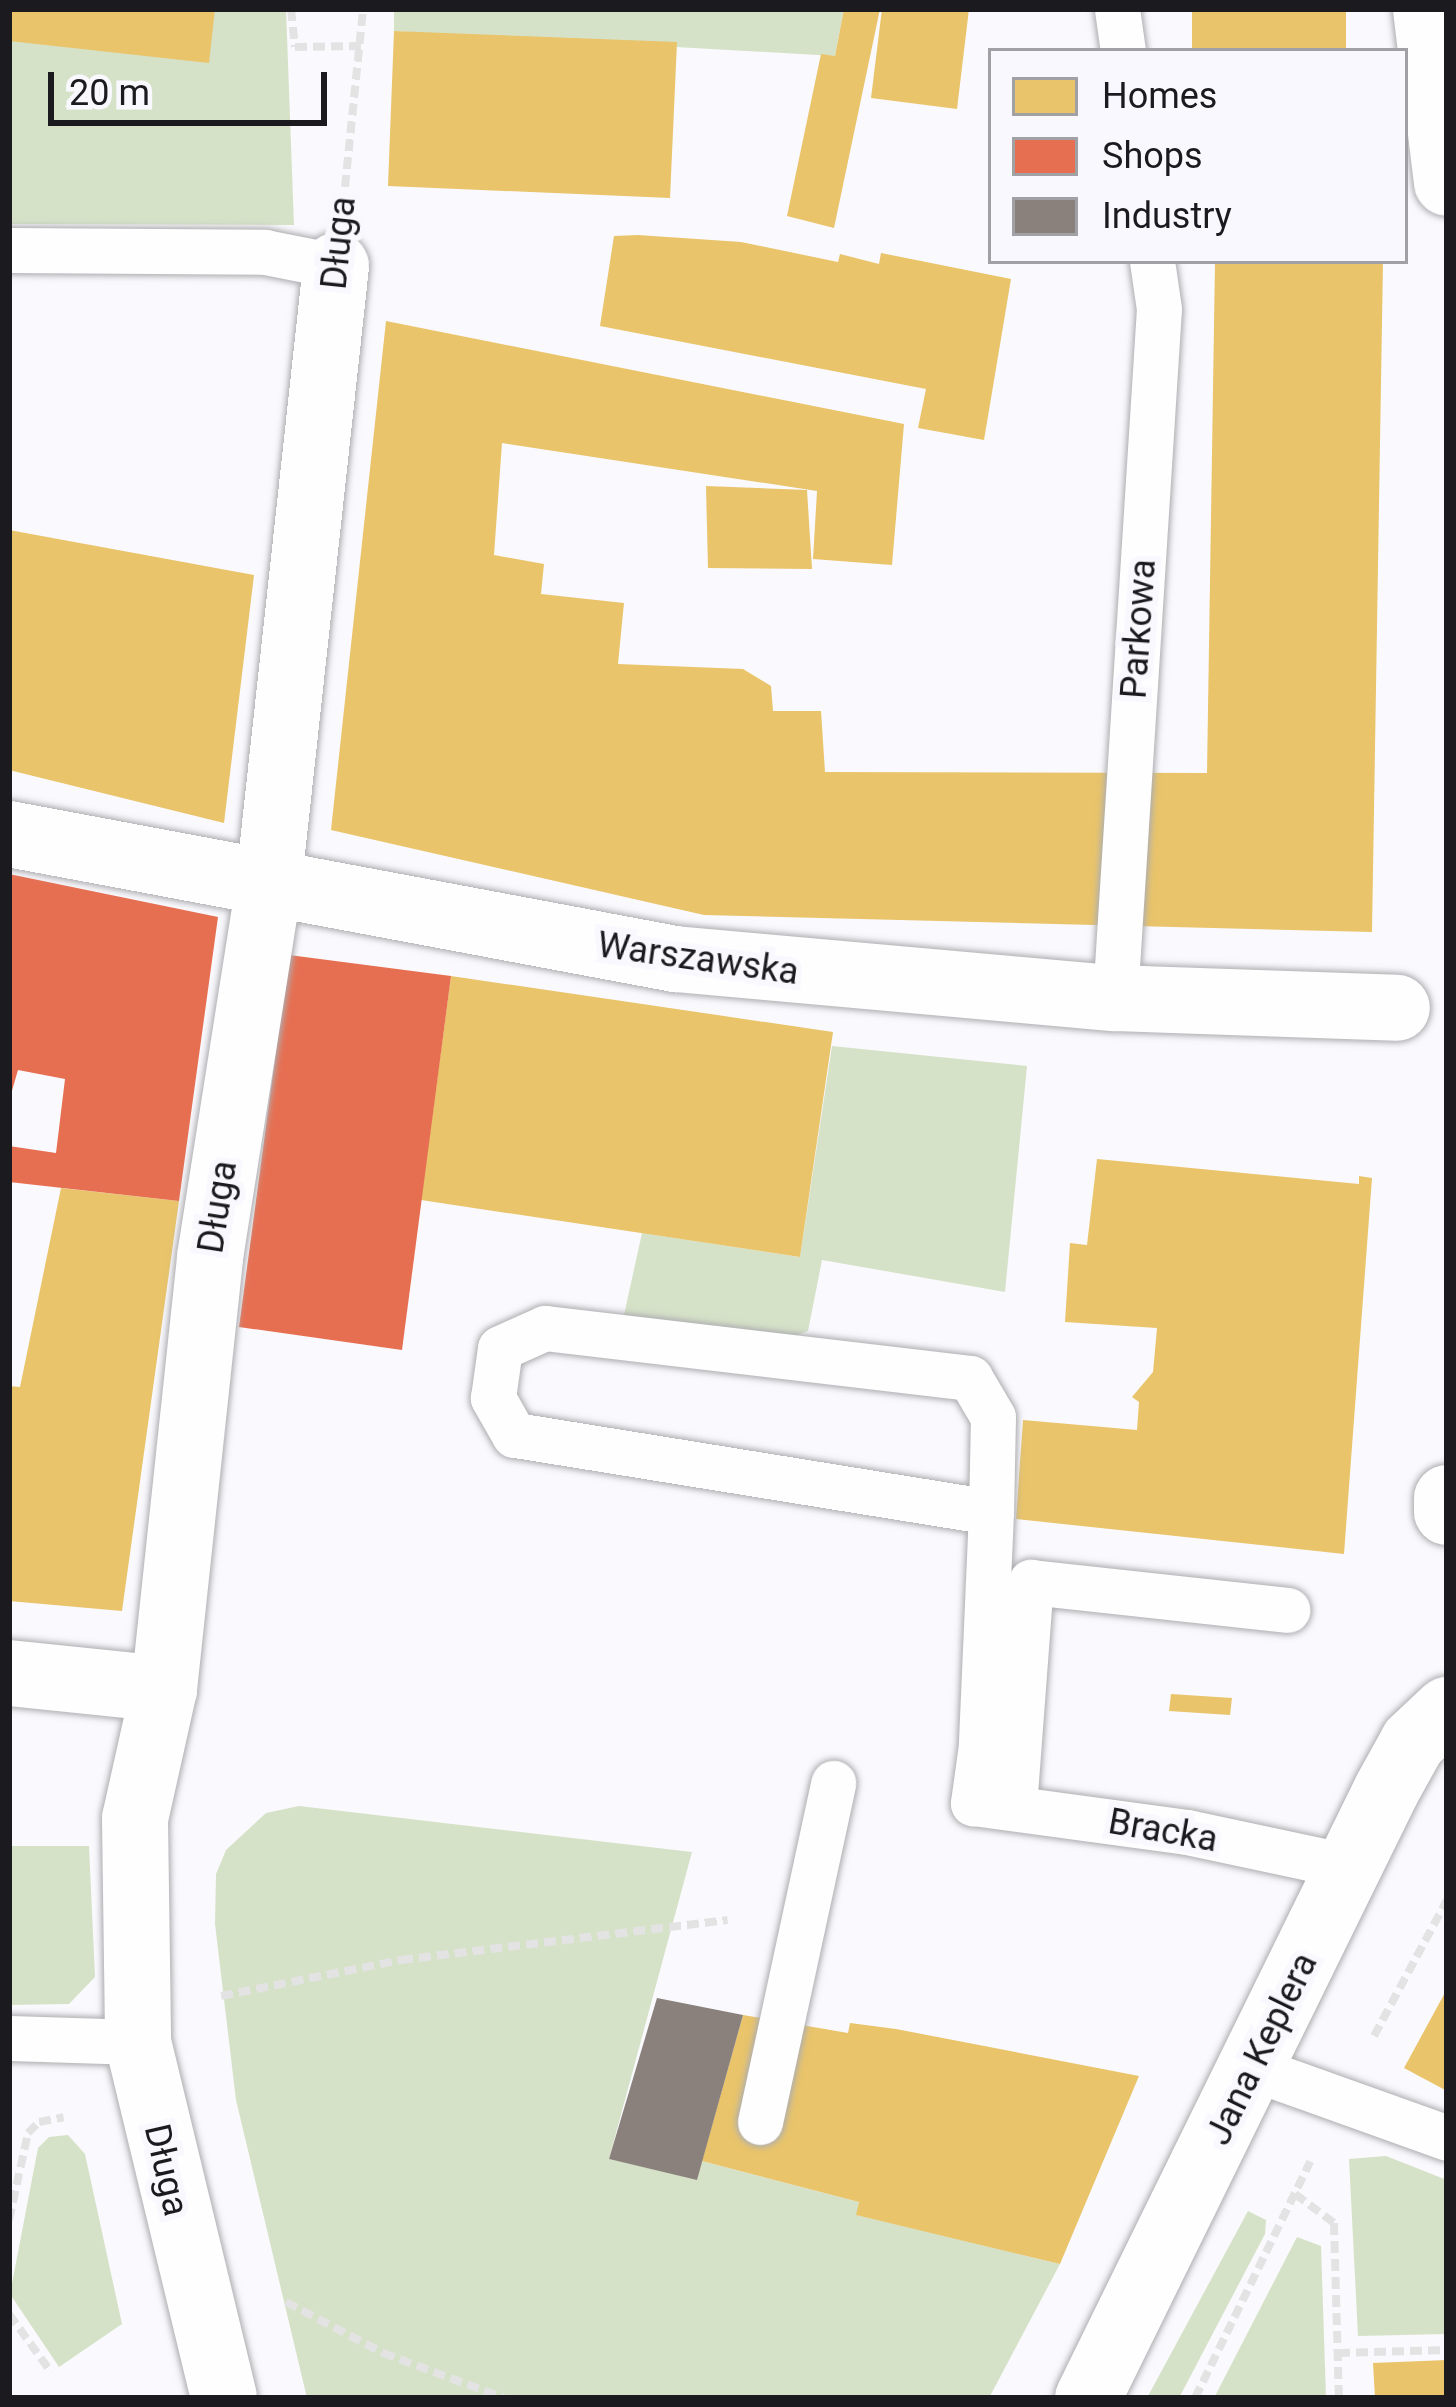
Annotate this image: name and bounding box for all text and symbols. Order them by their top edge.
scale bar [54,48,333,122]
legend [988,48,1408,264]
text: 20 m [69,72,150,114]
text: Homes [1102,75,1217,117]
text: Shops [1102,135,1203,177]
street label: Długa [313,194,365,292]
text: Industry [1102,195,1232,237]
street label: Parkowa [1113,558,1165,700]
street label: Warszawska [595,924,801,994]
street label: Długa [189,1158,247,1256]
street label: Bracka [1105,1800,1221,1862]
street label: Jana Keplera [1197,1946,1327,2152]
street label: Długa [134,2120,198,2220]

